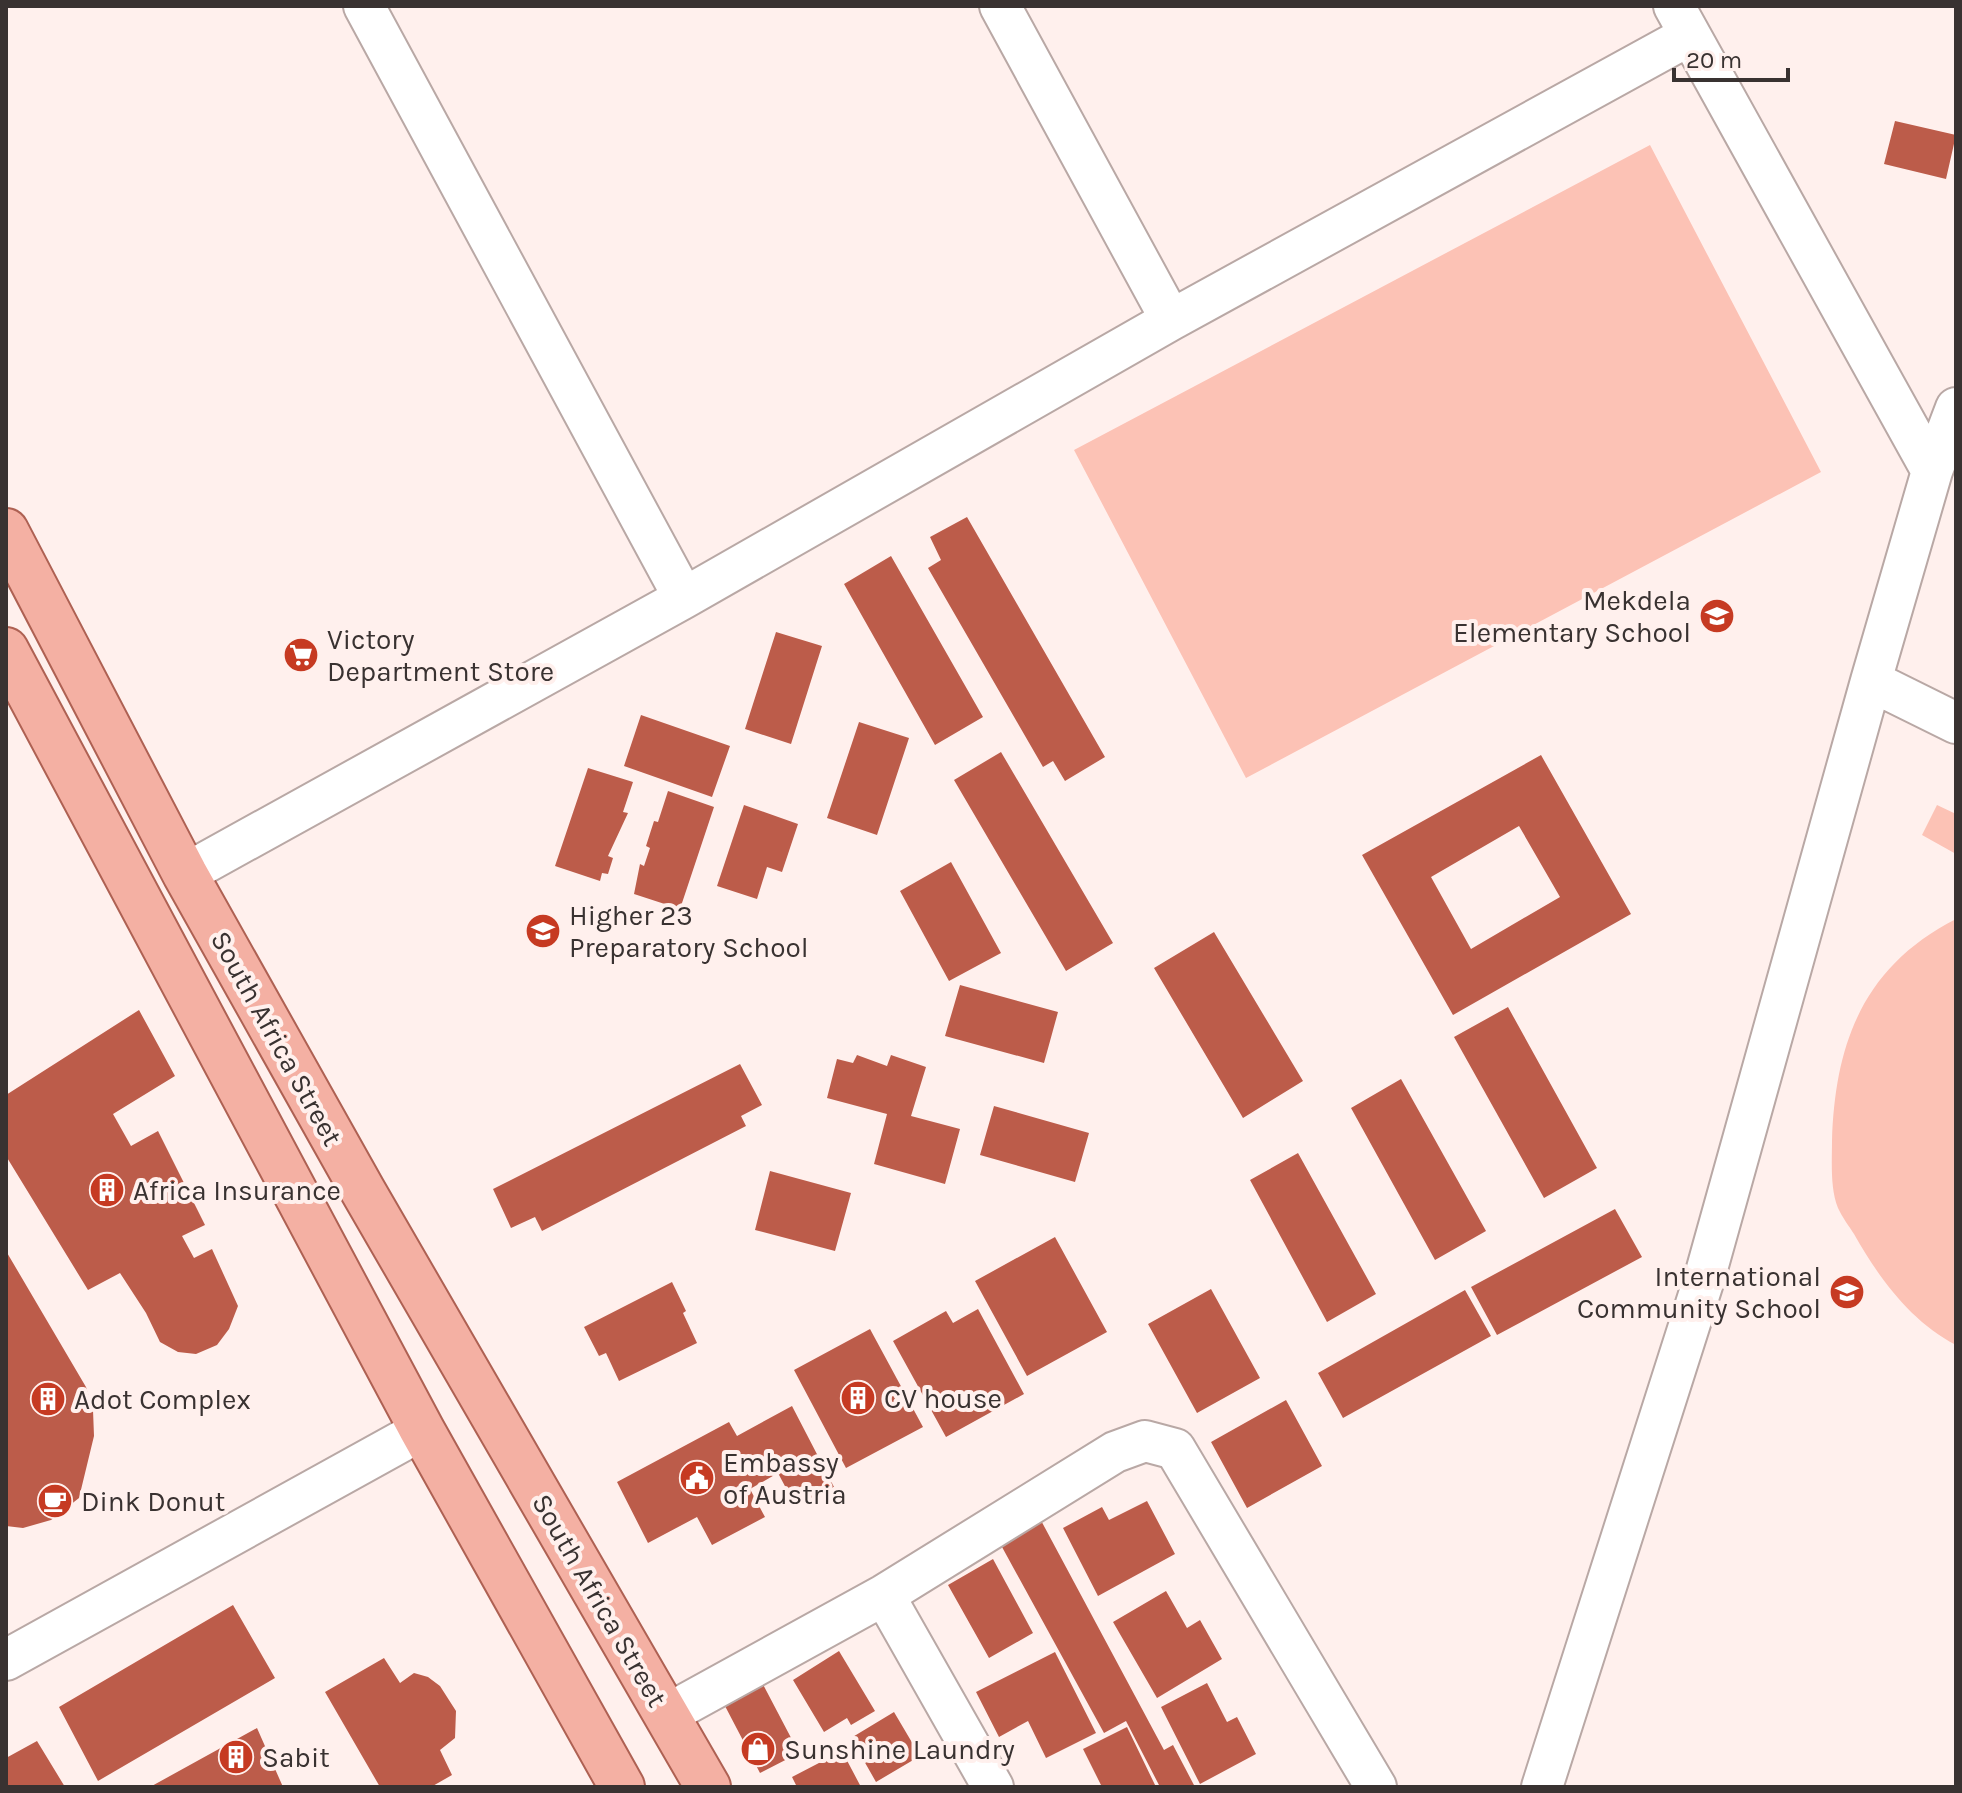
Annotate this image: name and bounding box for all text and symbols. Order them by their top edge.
scale bar [1674,32,1788,82]
text: 20 m [1686,46,1742,74]
place label: Mekdela Elementary School [1453,584,1691,649]
school or university icon: Mekdela Elementary School [1698,597,1736,635]
place label: Victory Department Store [327,623,554,688]
supermarket icon: Victory Department Store [282,636,320,674]
place label: Higher 23 Preparatory School [569,899,809,964]
school or university icon: Higher 23 Preparatory School [524,912,562,950]
street label: South Africa Street [204,925,349,1151]
building icon: Africa Insurance [88,1171,126,1209]
place label: Africa Insurance [133,1174,341,1207]
place label: International Community School [1577,1260,1821,1325]
school or university icon: International Community School [1828,1273,1866,1311]
building icon: CV house [839,1379,877,1417]
building icon: Adot Complex [29,1380,67,1418]
place label: CV house [884,1382,1002,1415]
place label: Adot Complex [74,1383,251,1416]
place label: Embassy of Austria [723,1446,847,1511]
public building icon: Embassy of Austria [678,1459,716,1497]
cafe icon: Dink Donut [36,1482,74,1520]
place label: Dink Donut [81,1485,225,1518]
street label: South Africa Street [525,1488,674,1713]
shop icon: Sunshine Laundry [739,1730,777,1768]
place label: Sunshine Laundry [784,1733,1015,1766]
building icon: Sabit [217,1738,255,1776]
place label: Sabit [262,1741,330,1774]

